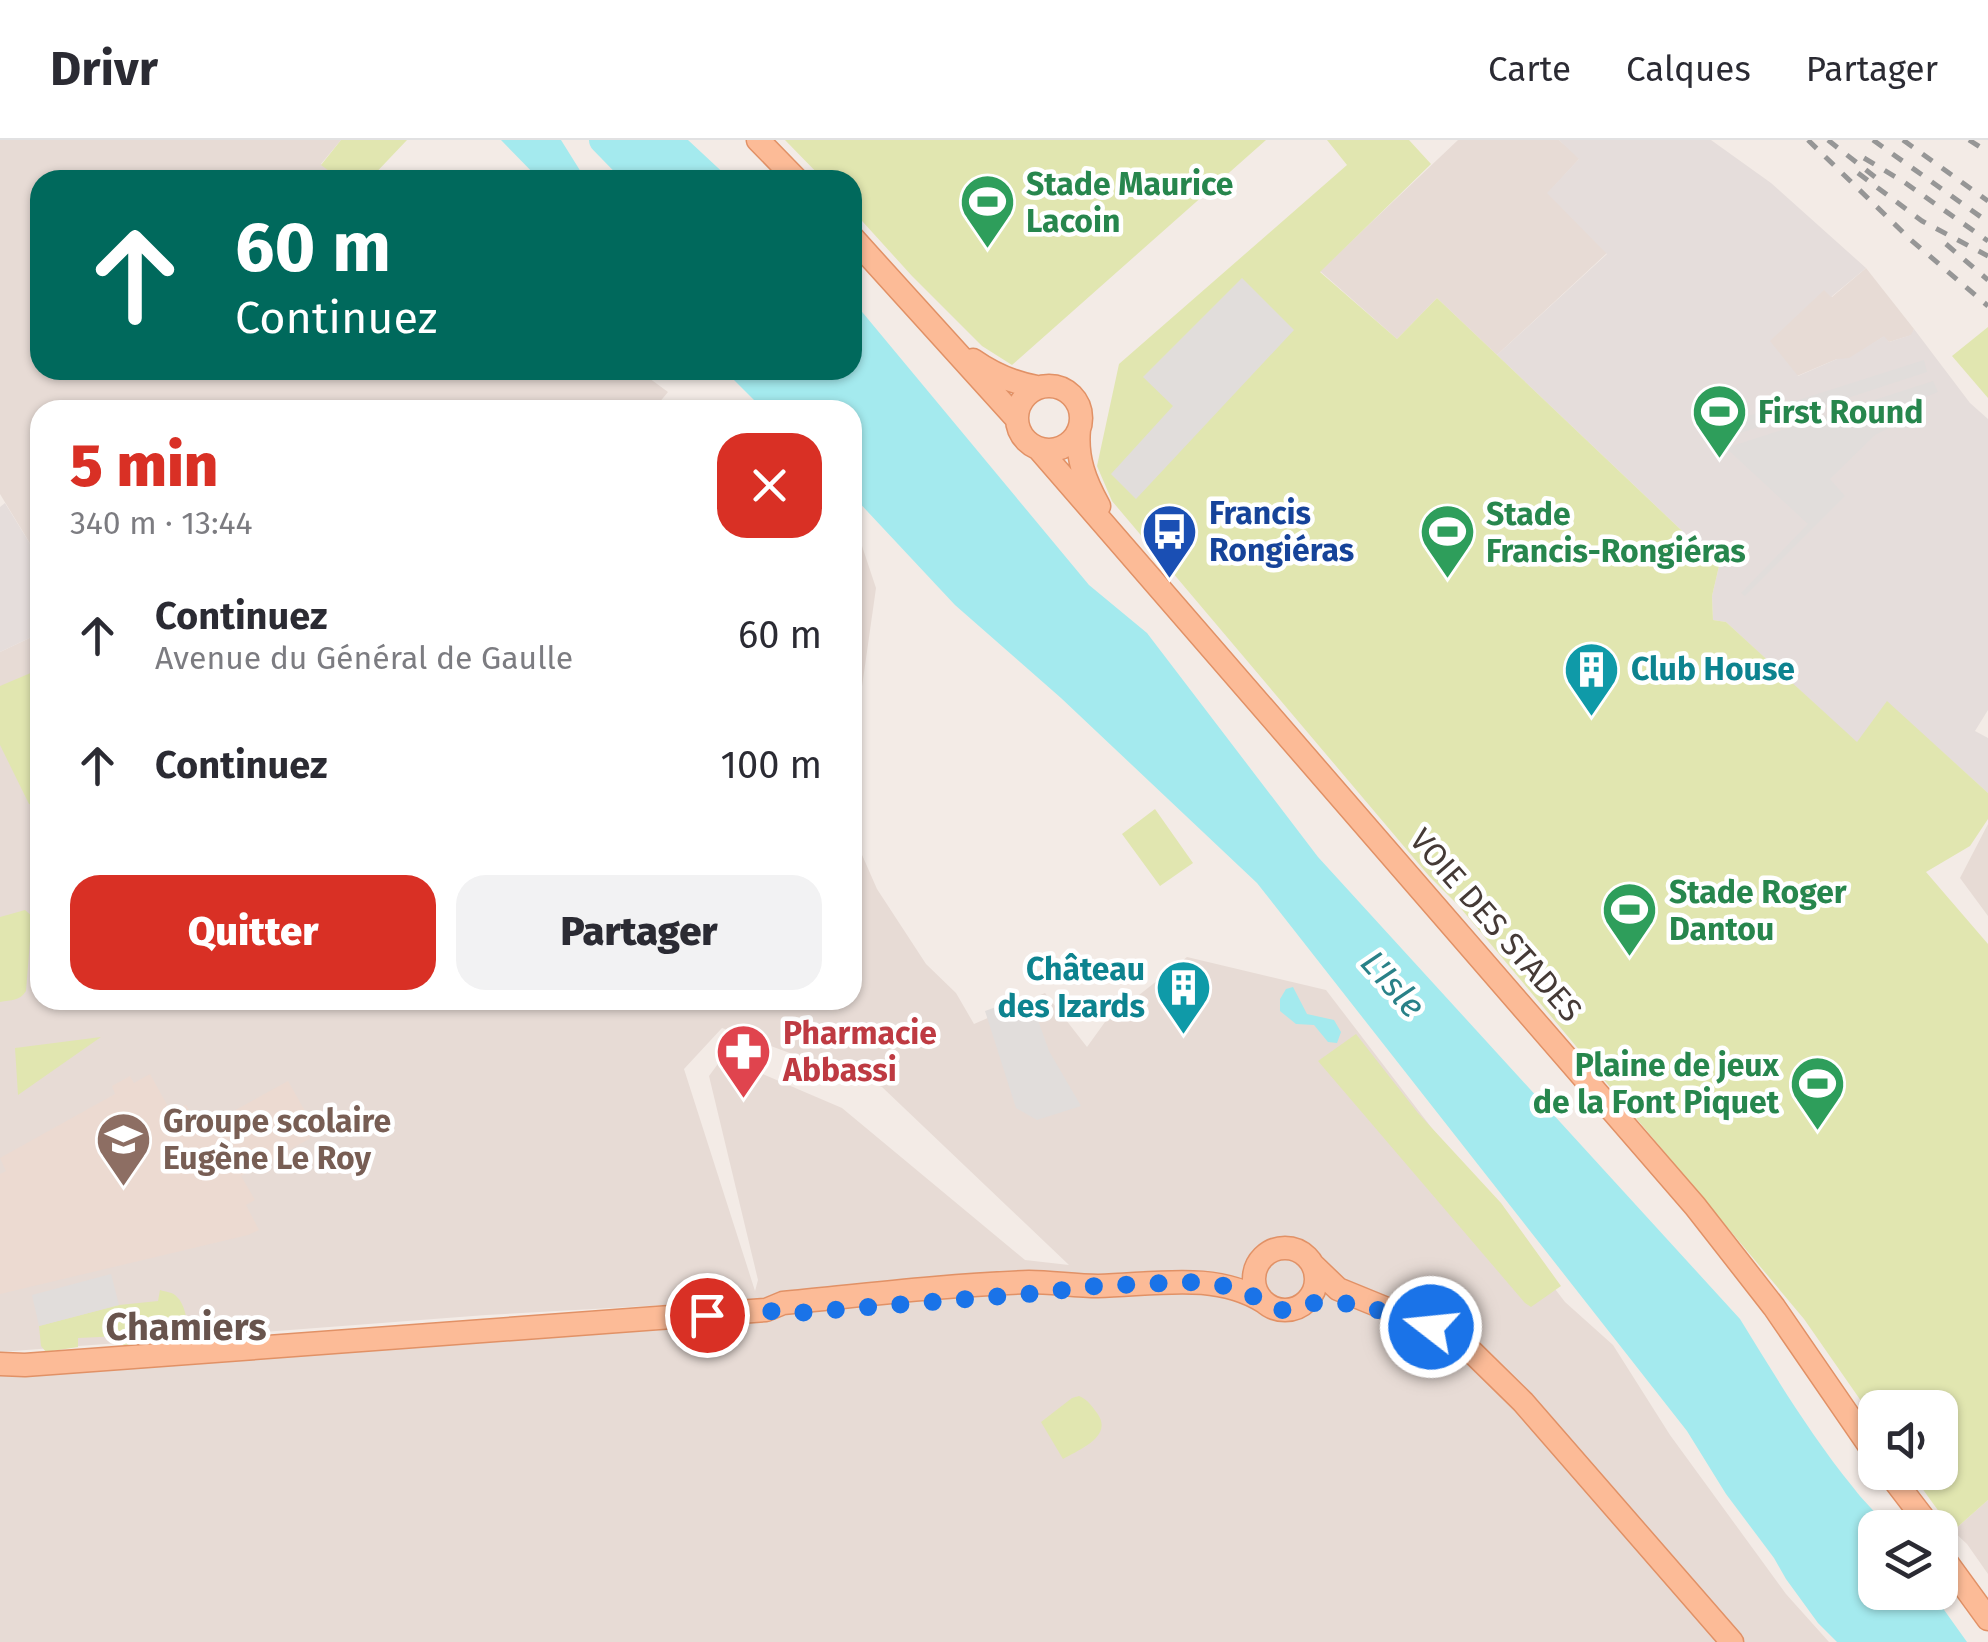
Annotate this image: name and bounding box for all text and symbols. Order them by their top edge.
text: Drivr [50,40,158,98]
text: Carte [1488,48,1571,90]
text: Calques [1626,48,1751,90]
text: Partager [1806,48,1938,90]
place label: Stade Maurice Lacoin [1026,165,1233,240]
sports icon: Stade Maurice Lacoin [957,172,1017,251]
text: 60 m [235,206,391,290]
icon: ahead [70,210,200,340]
text: Continuez [235,291,437,345]
sports icon: First Round [1689,382,1749,461]
place label: First Round [1758,393,1923,431]
text: 5 min [70,430,218,502]
button: close [717,433,822,538]
place label: Francis Rongiéras [1209,494,1354,569]
place label: Stade Francis-Rongiéras [1486,495,1746,570]
bus stop icon: Francis Rongiéras [1140,501,1200,580]
sports icon: Stade Francis-Rongiéras [1417,502,1477,581]
text: 340 m · 13:44 [70,504,253,542]
text: Continuez [155,593,327,639]
icon: ahead [70,608,125,663]
text: 60 m [738,612,822,658]
text: Avenue du Général de Gaulle [155,639,573,677]
building icon: Club House [1562,639,1622,718]
place label: Club House [1631,650,1795,688]
icon: ahead [70,738,125,793]
text: Continuez [155,742,327,788]
text: 100 m [721,742,822,788]
street label: VOIE DES STADES [1402,821,1590,1029]
place label: Stade Roger Dantou [1669,873,1847,948]
button: Quitter [70,875,436,990]
button: Partager [456,875,822,990]
sports icon: Stade Roger Dantou [1600,880,1660,959]
water label: L'Isle [1352,942,1434,1026]
place label: Château des Izards [997,950,1145,1025]
building icon: Château des Izards [1154,957,1214,1036]
place label: Pharmacie Abbassi [782,1014,937,1089]
pharmacy icon: Pharmacie Abbassi [714,1021,774,1100]
place label: Plaine de jeux de la Font Piquet [1533,1046,1780,1121]
sports icon: Plaine de jeux de la Font Piquet [1788,1053,1848,1132]
place label: Groupe scolaire Eugène Le Roy [163,1102,391,1177]
school or university icon: Groupe scolaire Eugène Le Roy [94,1109,154,1188]
pin [665,1273,750,1358]
position arrow [1379,1275,1483,1379]
icon: arrive [680,1288,735,1343]
district label: Chamiers [105,1304,267,1350]
map controls [1858,1390,1958,1610]
button: sound [1858,1390,1958,1490]
button: layers [1858,1510,1958,1610]

